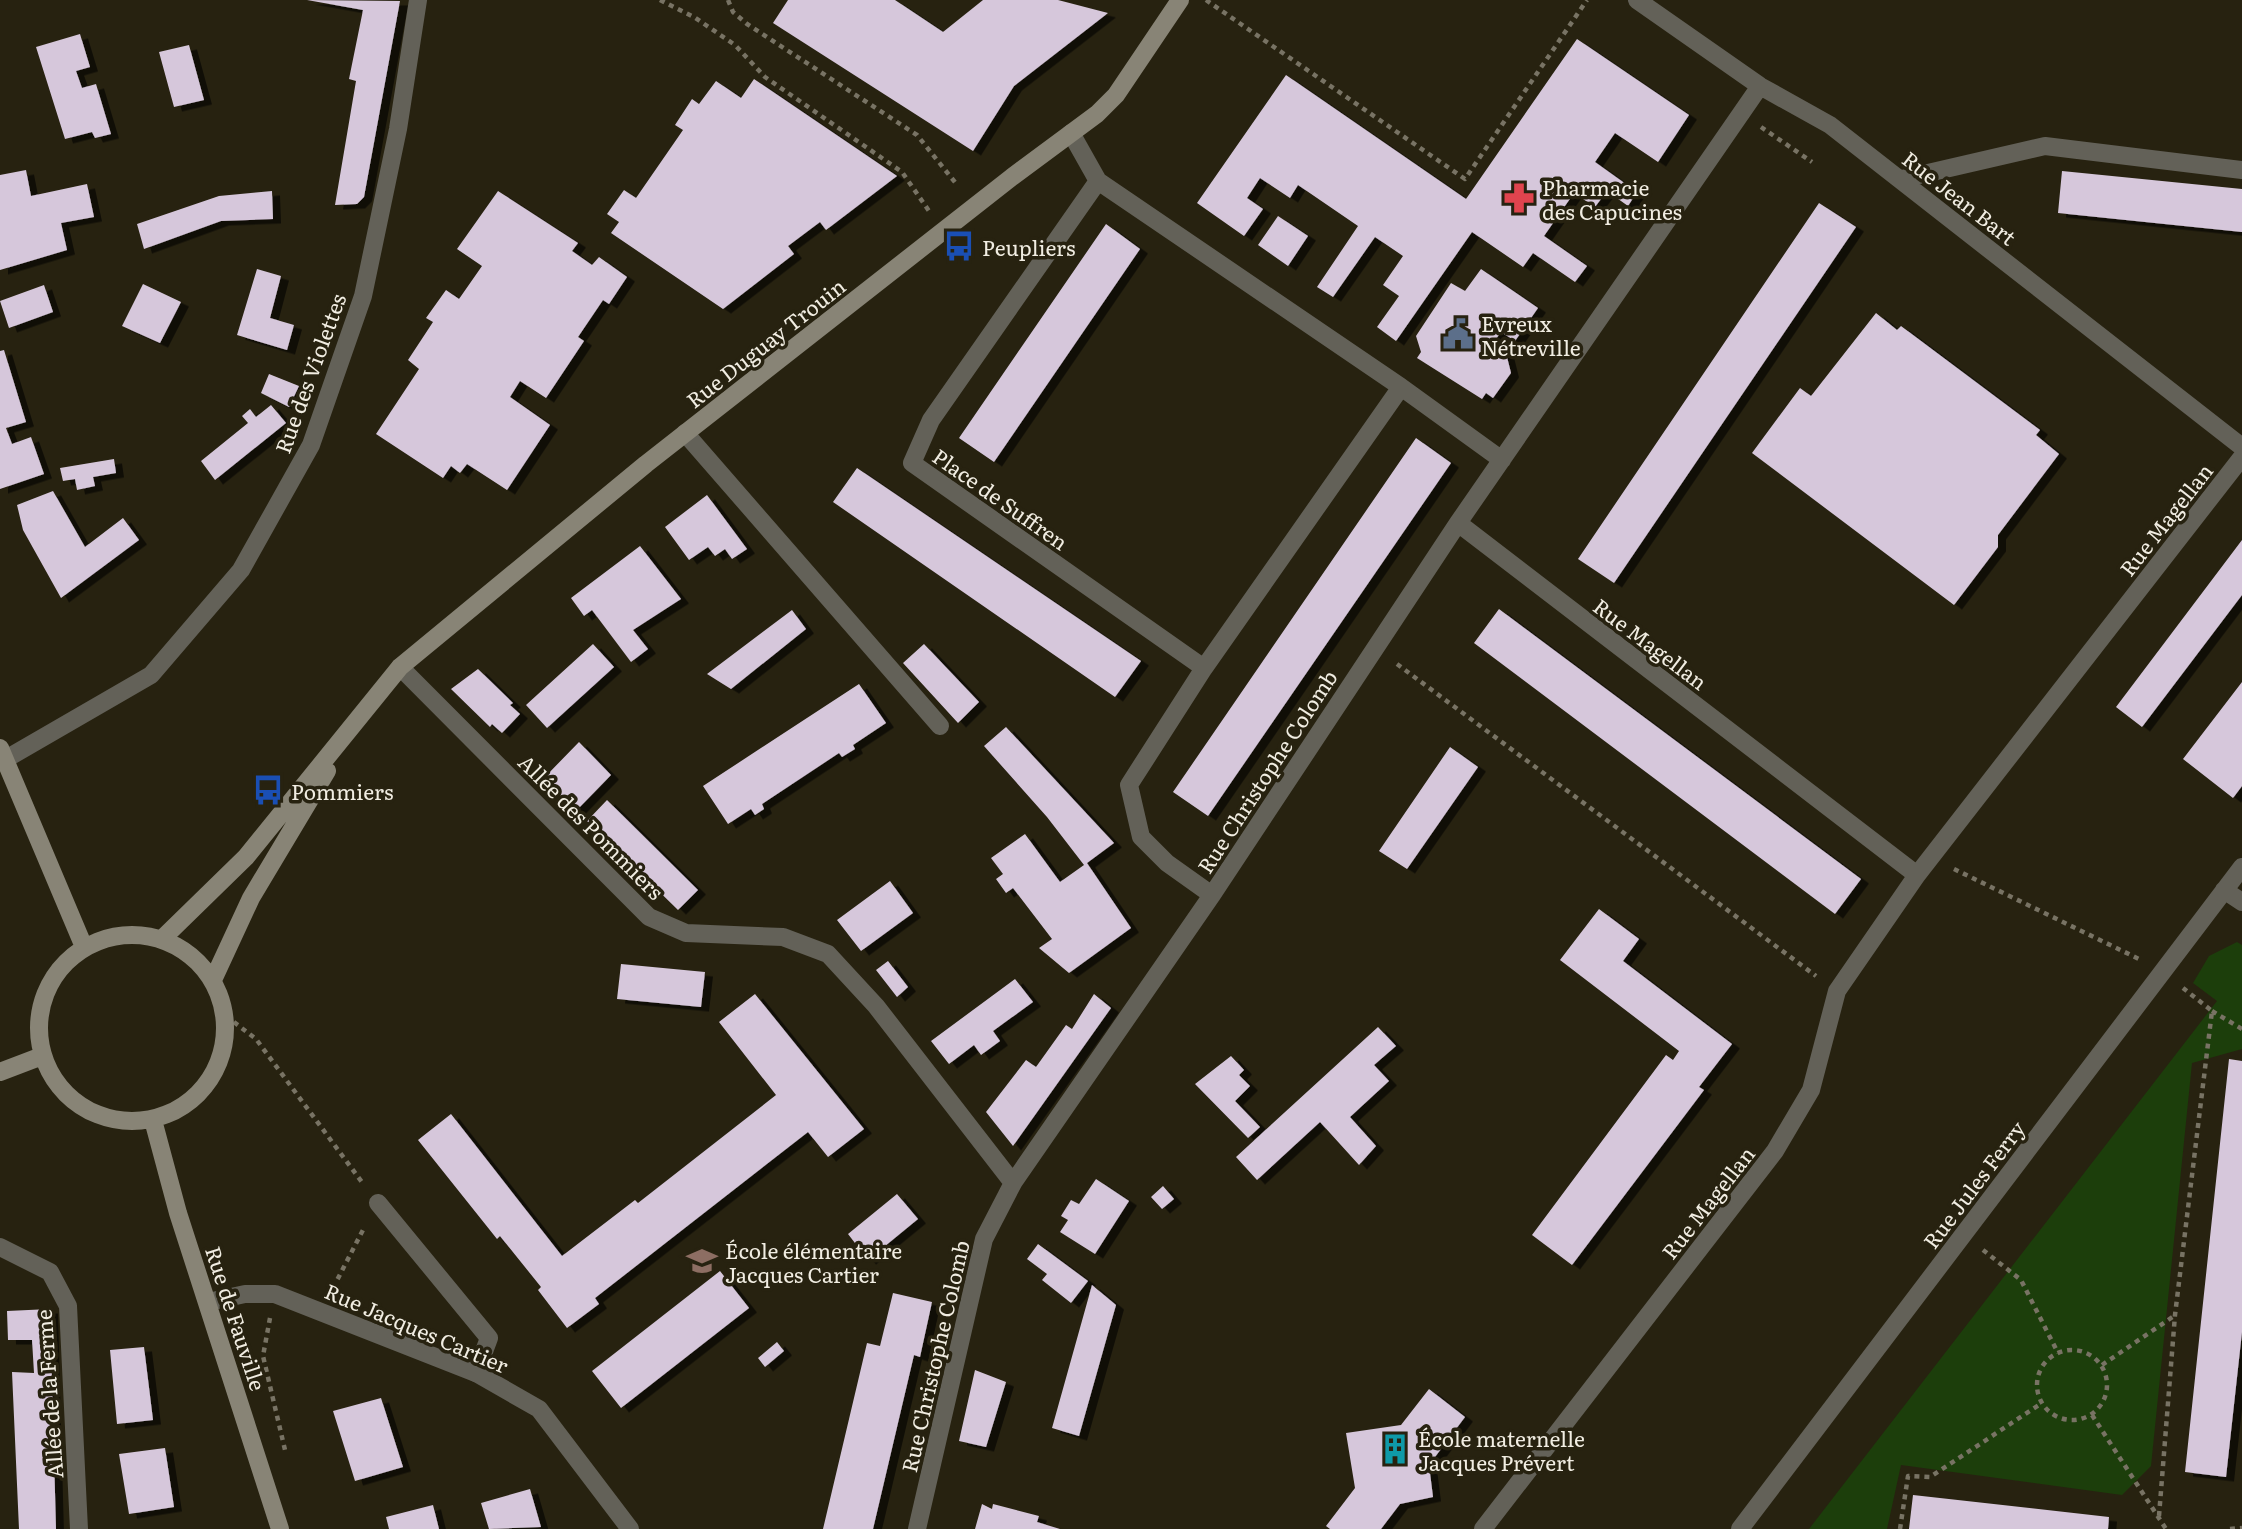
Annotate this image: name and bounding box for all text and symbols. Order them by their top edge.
street label: Rue Jean Bart [1896,143,2024,252]
place label: Pharmacie des Capucines [1542,171,1682,226]
pharmacy icon: Pharmacie des Capucines [1502,181,1536,215]
bus stop icon: Peupliers [942,229,976,263]
place label: Peupliers [982,231,1076,262]
street label: Rue Duguay Trouin [679,270,851,414]
street label: Rue des Violettes [266,289,352,457]
place label: Evreux Nétreville [1481,307,1581,362]
public building icon: Evreux Nétreville [1441,317,1475,351]
street label: Place de Suffren [927,440,1075,556]
street label: Rue Magellan [2111,456,2219,582]
street label: Rue Magellan [1588,590,1715,696]
street label: Rue Christophe Colomb [1188,663,1344,879]
street label: Allée des Pommiers [512,746,672,906]
bus stop icon: Pommiers [251,773,285,807]
place label: Pommiers [291,775,393,806]
street label: Rue Jules Ferry [1915,1113,2032,1254]
street label: Rue Magellan [1653,1139,1761,1265]
place label: École élémentaire Jacques Cartier [725,1234,902,1289]
street label: Rue Christophe Colomb [892,1237,976,1475]
street label: Rue de Fauville [199,1242,275,1394]
school or university icon: École élémentaire Jacques Cartier [685,1244,719,1278]
street label: Rue Jacques Cartier [320,1274,514,1380]
street label: Allée de la Ferme [27,1308,69,1480]
place label: École maternelle Jacques Prévert [1418,1422,1585,1477]
building icon: École maternelle Jacques Prévert [1378,1432,1412,1466]

